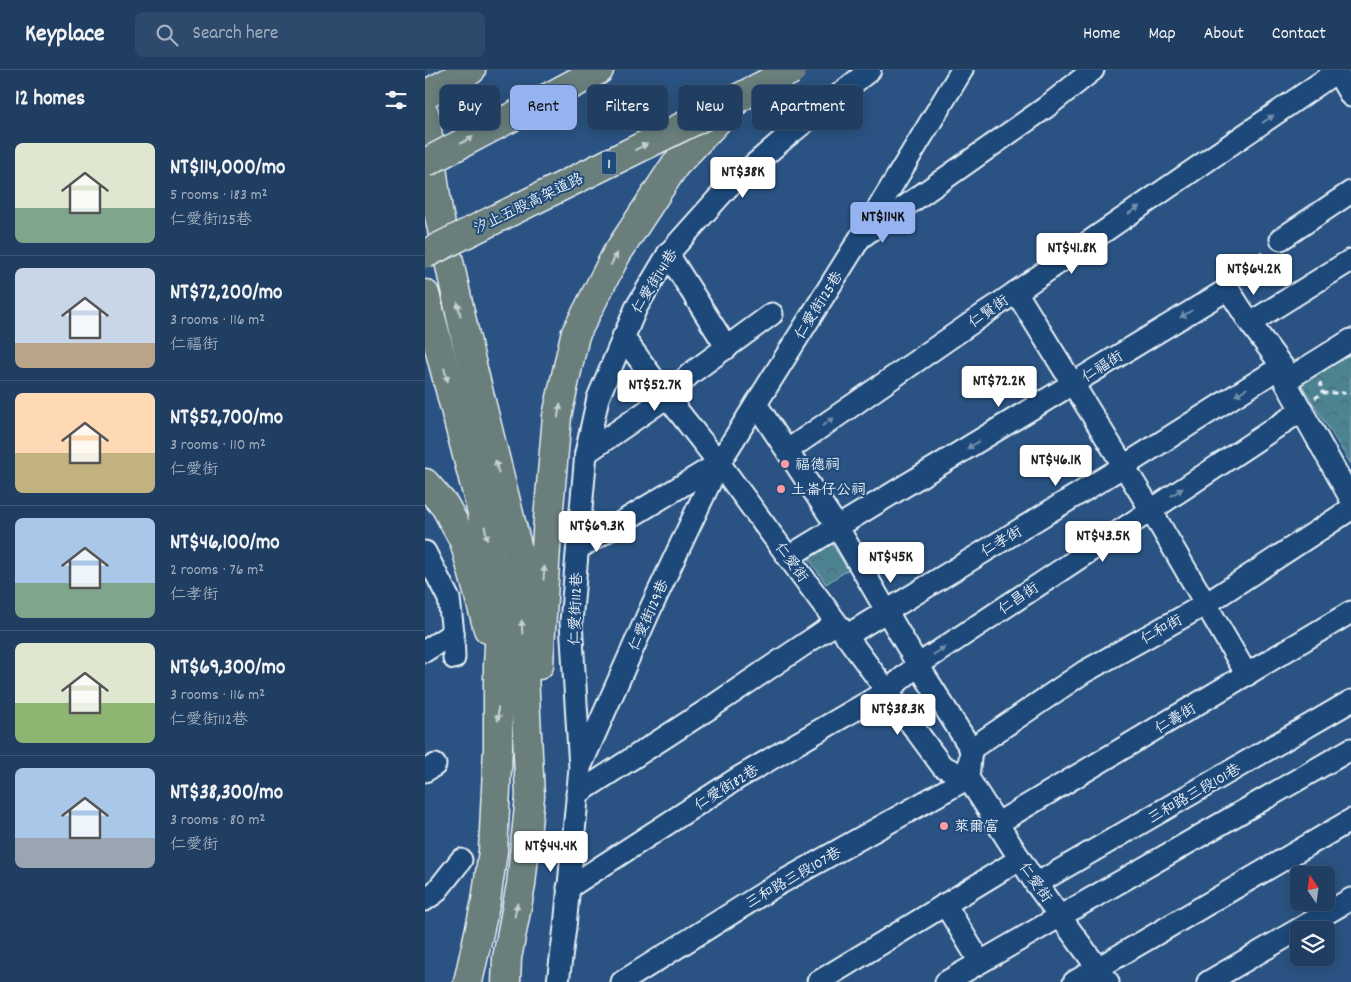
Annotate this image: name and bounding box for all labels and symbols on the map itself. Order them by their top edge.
one-way arrow [1261,114,1275,124]
one-way arrow [460,136,475,144]
one-way arrow [634,143,648,151]
road number: 1 [601,152,617,175]
pin: NT$38K [702,156,784,199]
street label: 汐止五股高架道路 [470,169,588,241]
pin: NT$114K [837,202,929,244]
one-way arrow [1127,205,1141,215]
pin: NT$41.8K [1020,232,1124,275]
street label: 仁愛街141巷 [627,245,684,319]
one-way arrow [610,252,618,267]
pin: NT$64.2K [1202,254,1306,296]
street label: 仁愛街125巷 [790,268,849,344]
street label: 仁賢街 [964,291,1014,335]
one-way arrow [455,301,463,316]
one-way arrow [1180,310,1193,319]
street label: 仁福街 [1078,346,1128,389]
pin: NT$72.2K [947,366,1051,408]
one-way arrow [442,368,450,383]
pin: NT$52.7K [603,370,707,412]
one-way arrow [1235,387,1248,397]
one-way arrow [555,402,563,418]
one-way arrow [821,417,835,427]
one-way arrow [967,440,980,450]
pin: NT$46.1K [1004,444,1108,487]
place label: 福德祠 [795,455,840,477]
marker: 福德祠 [779,458,791,470]
one-way arrow [493,459,501,474]
place label: 土崙仔公祠 [791,480,866,502]
marker: 土崙仔公祠 [775,483,787,495]
one-way arrow [1170,488,1183,497]
pin: NT$69.3K [545,510,649,553]
pin: NT$43.5K [1051,520,1155,563]
street label: 仁孝街 [977,522,1027,564]
one-way arrow [482,525,490,540]
street label: 仁愛街 [768,539,813,588]
pin: NT$45K [850,542,932,584]
one-way arrow [541,564,549,580]
street label: 仁愛街112巷 [565,572,589,646]
street label: 仁愛街129巷 [624,576,675,655]
street label: 仁昌街 [994,578,1044,621]
street label: 仁和街 [1137,610,1187,651]
one-way arrow [517,618,525,634]
one-way arrow [933,646,946,655]
pin: NT$38.3K [846,694,950,736]
street label: 仁壽街 [1151,699,1201,741]
one-way arrow [494,707,502,723]
street label: 三和路三段101巷 [1144,759,1246,830]
street label: 仁愛街82巷 [690,760,764,817]
place label: 萊爾富 [954,817,999,839]
marker: 萊爾富 [938,820,950,832]
pin: NT$44.4K [499,830,603,873]
street label: 三和路三段107巷 [742,842,846,915]
street label: 仁愛街 [1012,858,1056,908]
north arrow [1290,866,1335,911]
one-way arrow [512,902,520,918]

